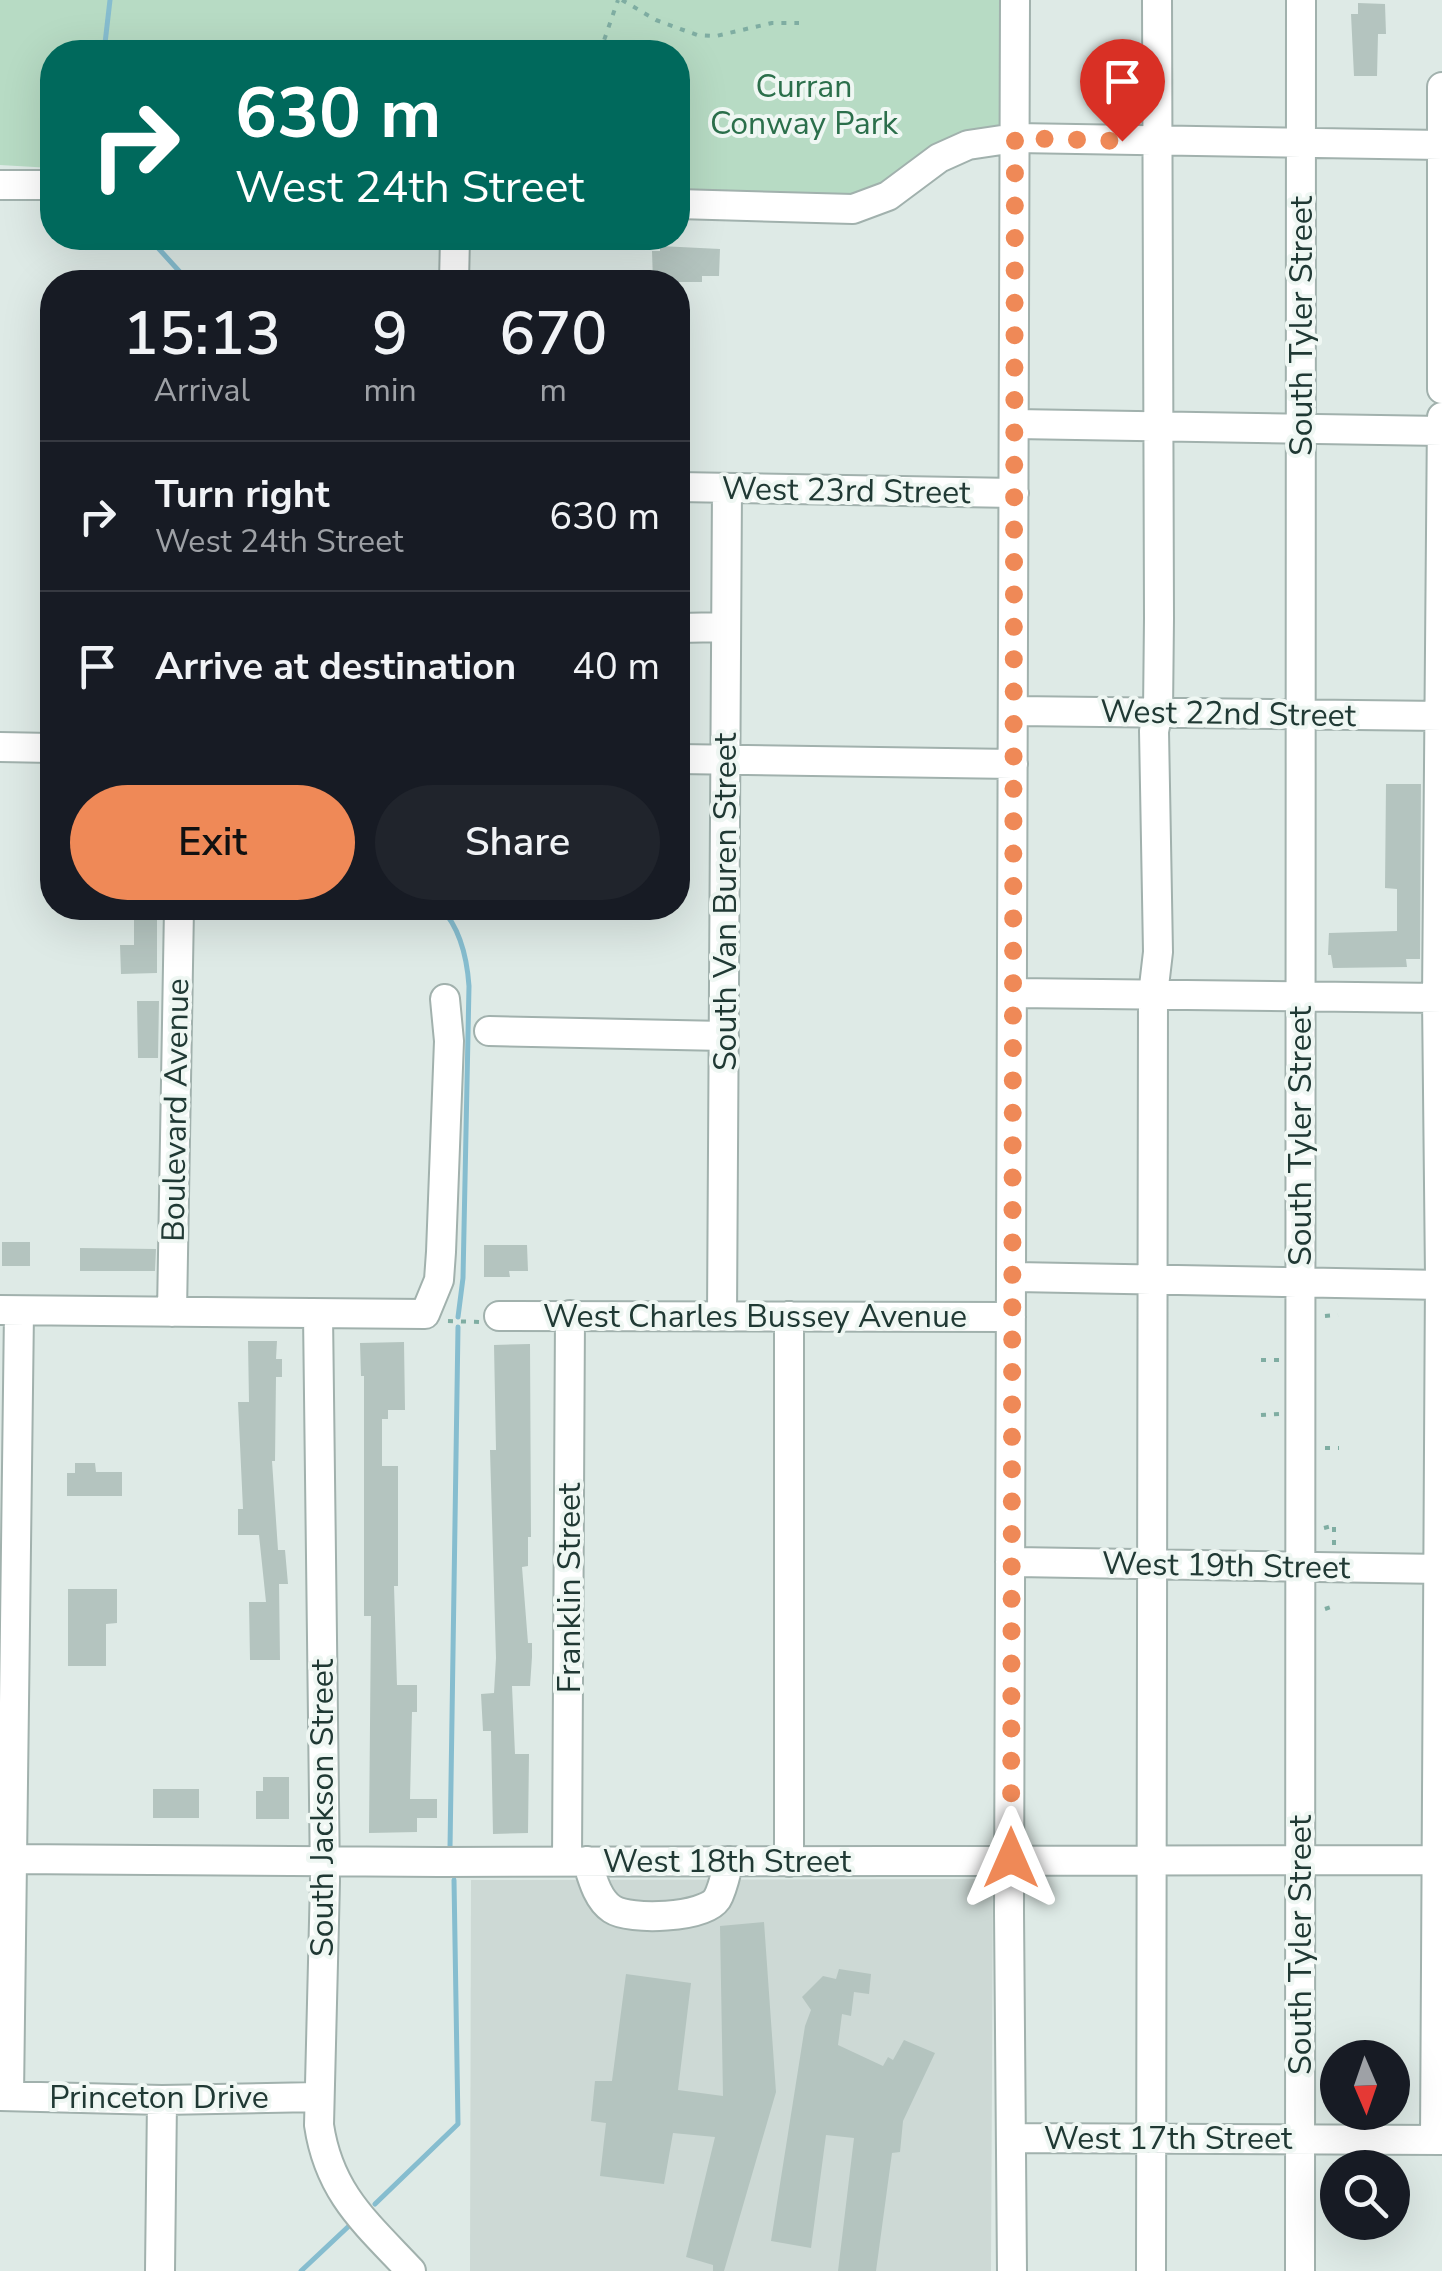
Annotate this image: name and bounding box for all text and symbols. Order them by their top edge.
pin [1080,39,1165,142]
icon: arrive [1095,54,1150,109]
park label: Curran Conway Park [710,65,899,145]
text: 630 m [235,66,441,162]
icon: right [70,80,200,210]
text: West 24th Street [235,157,584,218]
street label: South Tyler Street [1280,195,1323,456]
text: 15:13 [123,293,281,375]
text: 9 [372,293,408,375]
text: 670 [499,293,607,375]
text: Arrival [154,369,250,412]
text: min [364,369,417,412]
text: m [540,369,567,412]
street label: West 23rd Street [721,467,972,514]
text: Turn right [155,469,330,520]
icon: right [70,489,125,544]
text: 630 m [549,491,660,542]
text: West 24th Street [155,520,403,563]
icon: arrive [70,639,125,694]
text: Arrive at destination [155,641,516,692]
text: 40 m [572,641,660,692]
street label: West 22nd Street [1100,690,1357,737]
street label: South Van Buren Street [704,732,747,1071]
button: Exit [70,785,355,900]
button: Share [375,785,660,900]
street label: Boulevard Avenue [152,978,199,1242]
street label: South Tyler Street [1279,1005,1322,1266]
street label: West Charles Bussey Avenue [543,1295,967,1338]
street label: Franklin Street [548,1482,591,1693]
street label: West 19th Street [1101,1542,1351,1589]
street label: South Jackson Street [301,1658,344,1957]
position arrow [959,1806,1063,1910]
street label: South Tyler Street [1279,1814,1322,2075]
street label: West 18th Street [603,1840,852,1883]
north arrow [1320,2040,1410,2130]
map controls [1320,2040,1410,2240]
street label: Princeton Drive [49,2076,269,2119]
street label: West 17th Street [1044,2117,1293,2160]
button: search [1320,2150,1410,2240]

